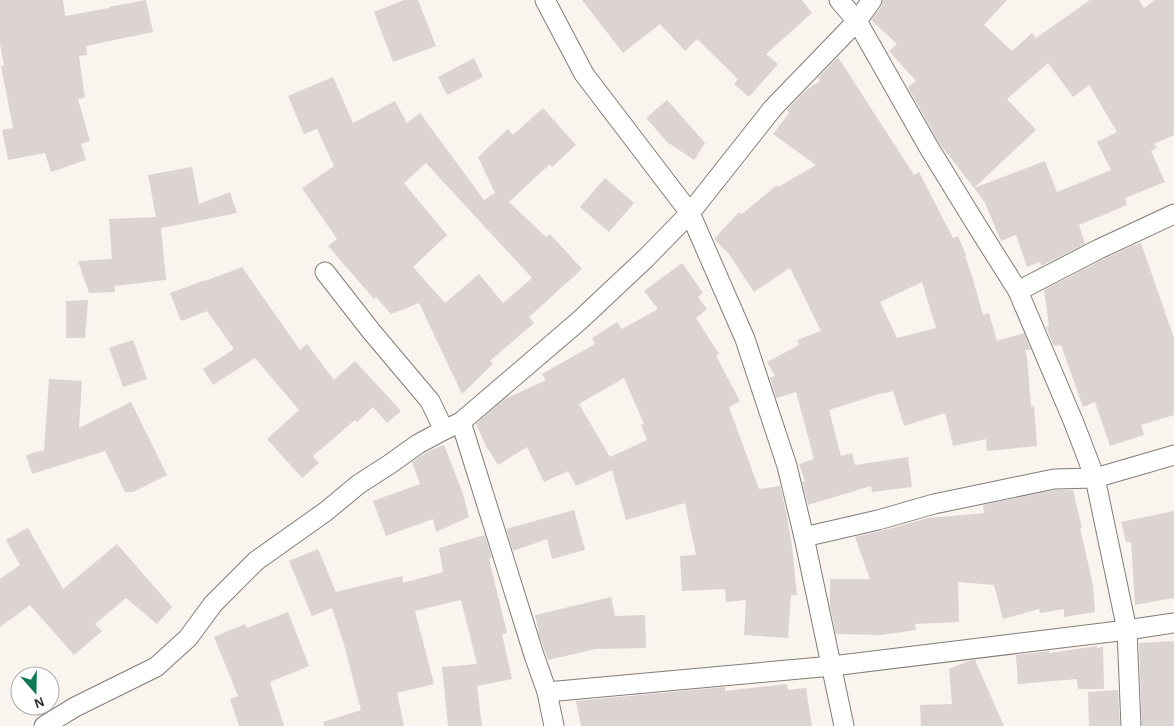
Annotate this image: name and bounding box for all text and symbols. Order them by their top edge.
north arrow [10,666,60,716]
text: N [32,694,46,711]

